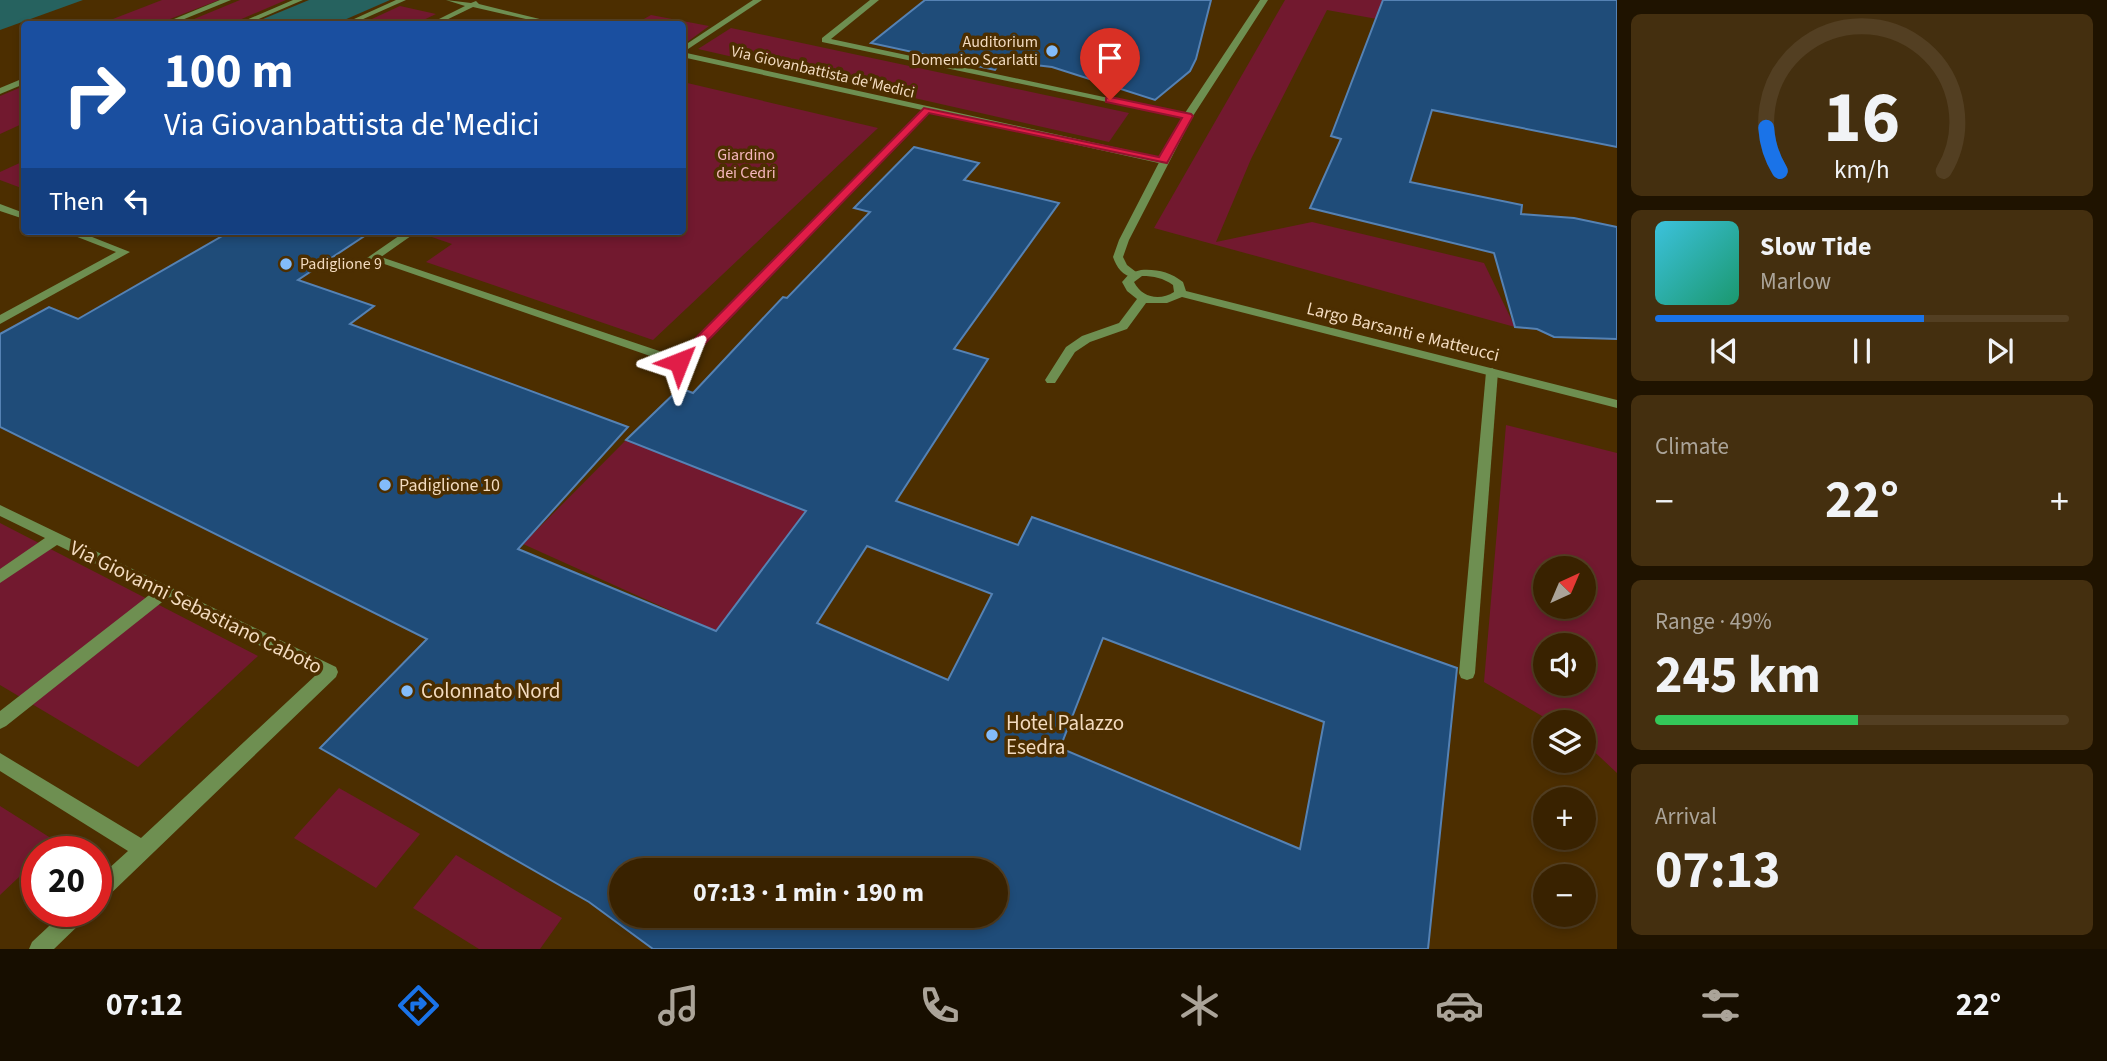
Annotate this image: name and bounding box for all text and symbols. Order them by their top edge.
pin [1080,28,1140,100]
place label: Auditorium Domenico Scarlatti [911,31,1038,71]
text: 100 m [164,37,293,107]
icon: arrive [1091,39,1129,77]
street label: Via Giovanbattista de'Medici [729,40,917,104]
marker: Auditorium Domenico Scarlatti [1044,43,1060,59]
icon: right [49,49,140,140]
text: 16 [1824,66,1900,170]
text: Via Giovanbattista de'Medici [164,102,540,148]
park label: Giardino dei Cedri [716,144,776,184]
text: km/h [1834,152,1890,188]
icon: left [118,182,156,220]
text: Then [49,183,104,220]
text: Slow Tide [1760,228,1871,265]
place label: Padiglione 9 [300,253,382,275]
marker: Padiglione 9 [278,256,294,272]
text: Marlow [1760,265,1831,298]
street label: Largo Barsanti e Matteucci [1304,296,1502,368]
position arrow [642,325,716,399]
icon: previous [1705,332,1743,370]
icon: pause [1843,332,1881,370]
icon: next [1981,332,2019,370]
text: Climate [1655,430,1729,463]
text: 22° [1825,464,1899,538]
place label: Padiglione 10 [399,473,500,498]
text: − [1655,475,1674,529]
text: + [2050,475,2069,529]
marker: Padiglione 10 [377,477,393,493]
street label: Via Giovanni Sebastiano Caboto [65,533,327,681]
north arrow [1533,556,1596,620]
map controls [1533,556,1596,927]
text: Range · 49% [1655,605,1772,638]
button: sound [1533,633,1596,696]
text: 245 km [1655,639,1821,713]
place label: Colonnato Nord [421,676,560,706]
marker: Colonnato Nord [399,683,415,699]
place label: Hotel Palazzo Esedra [1006,708,1124,762]
button: layers [1533,710,1596,773]
marker: Hotel Palazzo Esedra [984,727,1000,743]
button: + [1533,787,1596,850]
text: Arrival [1655,800,1717,833]
text: 07:13 [1655,834,1780,908]
speed limit sign: 20 [21,836,112,927]
button: − [1533,864,1596,927]
text: 07:13 · 1 min · 190 m [693,874,924,911]
icon: directions [394,981,443,1030]
icon: music [654,981,703,1030]
icon: phone [915,981,964,1030]
icon: climate [1175,981,1224,1030]
icon: car [1435,981,1484,1030]
icon: filters [1696,981,1745,1030]
text: 07:12 [106,982,183,1028]
text: 22° [1956,982,2001,1028]

